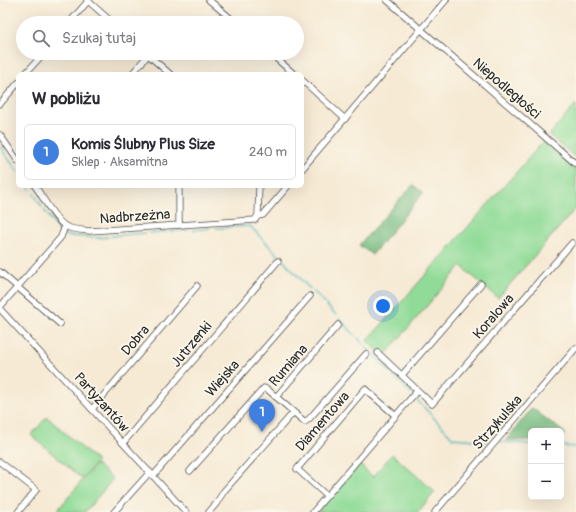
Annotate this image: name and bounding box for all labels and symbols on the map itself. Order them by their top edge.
street label: Niepodległości [469,54,544,123]
street label: Nadbrzeżna [99,206,171,227]
street label: Koralowa [469,290,518,342]
your location [373,296,393,316]
street label: Jutrzenki [167,318,216,371]
street label: Dobra [118,322,153,359]
street label: Rumiana [265,341,311,390]
street label: Wiejska [202,356,243,400]
street label: Partyzantów [70,369,133,436]
street label: Diamentowa [292,388,353,455]
street label: Strzykulska [469,392,526,453]
pin: 1 [249,399,275,432]

